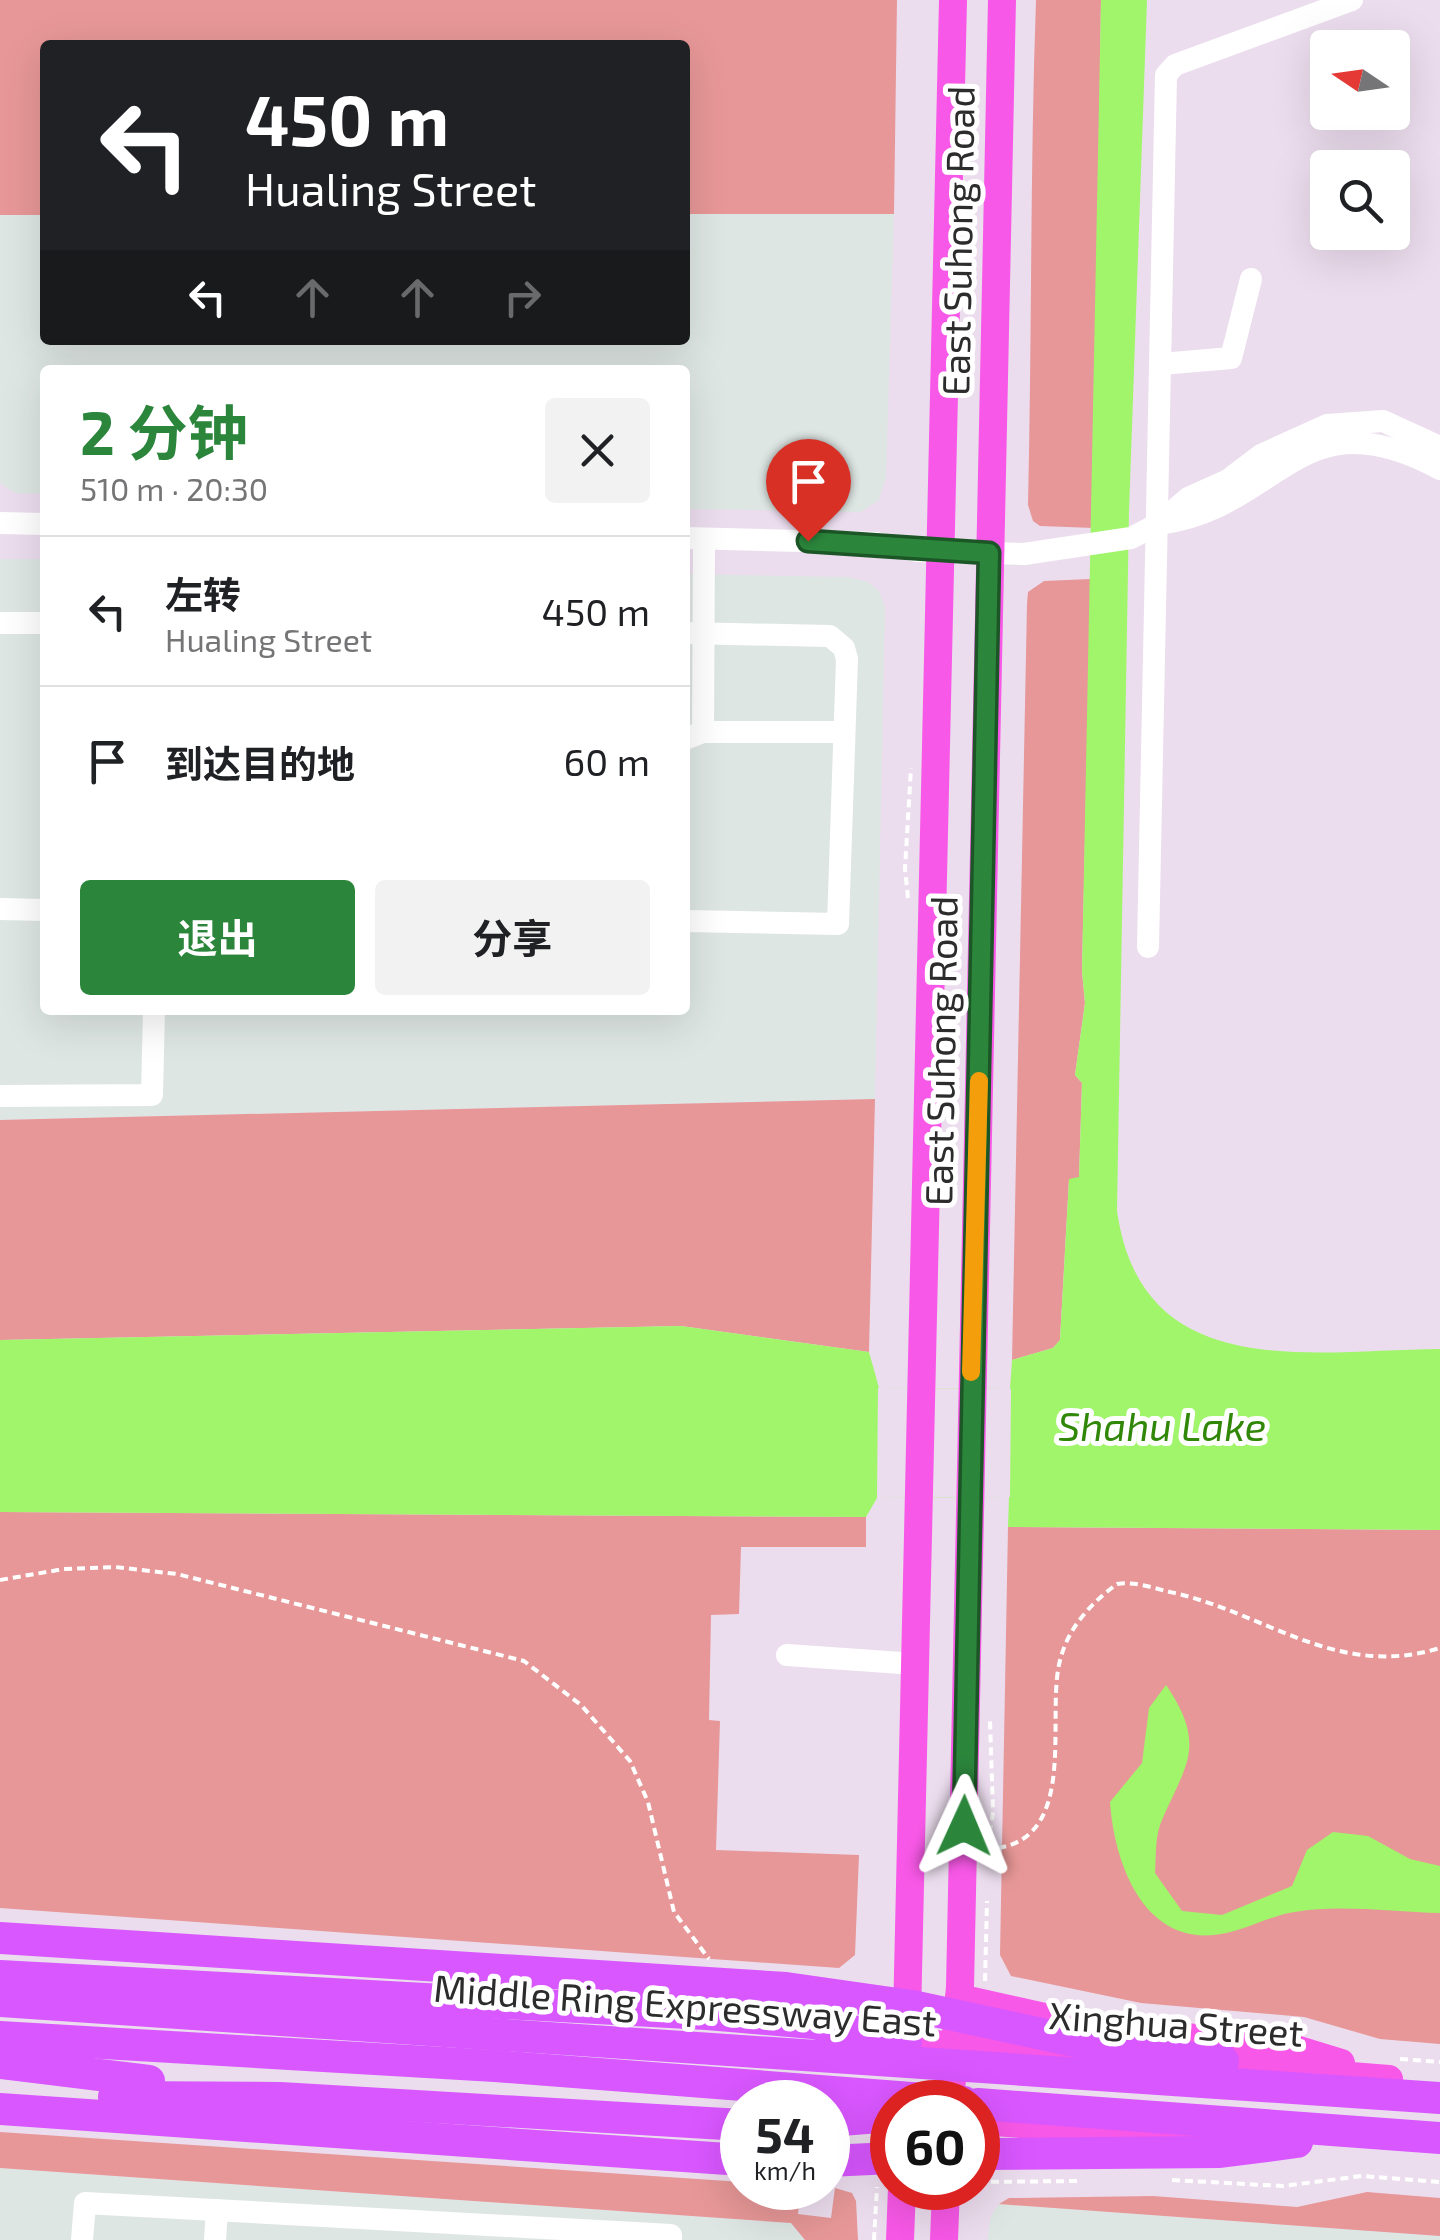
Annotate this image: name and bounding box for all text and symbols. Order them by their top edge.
north arrow [1310,30,1410,130]
map controls [1310,30,1410,250]
text: 450 m [245,76,449,160]
icon: left [80,80,210,210]
street label: East Suhong Road [931,85,983,396]
button: search [1310,150,1410,250]
text: Hualing Street [245,161,536,215]
icon: left [180,270,235,325]
icon: ahead [285,270,340,325]
icon: ahead [390,270,445,325]
icon: right [495,270,550,325]
text: 2 分钟 [80,395,248,467]
button: close [545,398,650,503]
pin [766,439,851,542]
icon: arrive [781,454,836,509]
text: 510 m · 20:30 [80,469,268,507]
text: 左转 [165,571,241,617]
icon: left [80,584,135,639]
text: 450 m [542,588,650,634]
text: Hualing Street [165,620,372,658]
icon: arrive [80,734,135,789]
text: 60 m [564,738,650,784]
text: 到达目的地 [165,740,355,786]
button: 退出 [80,880,355,995]
button: 分享 [375,880,650,995]
street label: East Suhong Road [914,895,966,1206]
water label: Shahu Lake [1058,1401,1266,1449]
position arrow [912,1774,1016,1878]
street label: Middle Ring Expressway East [432,1963,938,2045]
street label: Xinghua Street [1048,1991,1305,2055]
speed limit sign: 60 [870,2080,1000,2210]
text: 54 [755,2103,815,2163]
text: km/h [754,2155,816,2185]

